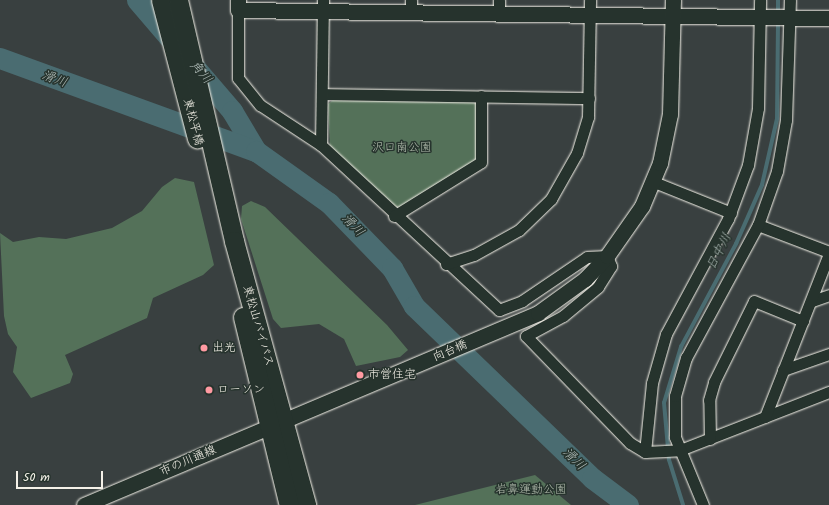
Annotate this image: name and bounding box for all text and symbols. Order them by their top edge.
water label: 角川 [186,58,214,88]
water label: 滑川 [39,68,69,92]
street label: 東松平橋 [180,97,206,147]
park label: 沢口南公園 [372,141,432,155]
water label: 滑川 [337,211,367,241]
water label: 日中川 [704,231,736,273]
street label: 東松山バイパス [240,284,276,368]
street label: 向台橋 [431,337,469,365]
place label: 出光 [212,341,236,355]
marker: 出光 [199,343,209,353]
place label: 市営住宅 [368,368,416,382]
marker: 市営住宅 [355,370,365,380]
place label: ローソン [217,383,265,397]
marker: ローソン [204,385,214,395]
street label: 市の川通線 [158,443,218,479]
water label: 滑川 [558,445,588,475]
scale bar [18,463,105,489]
text: 50 m [23,468,50,487]
park label: 岩鼻運動公園 [495,483,567,497]

